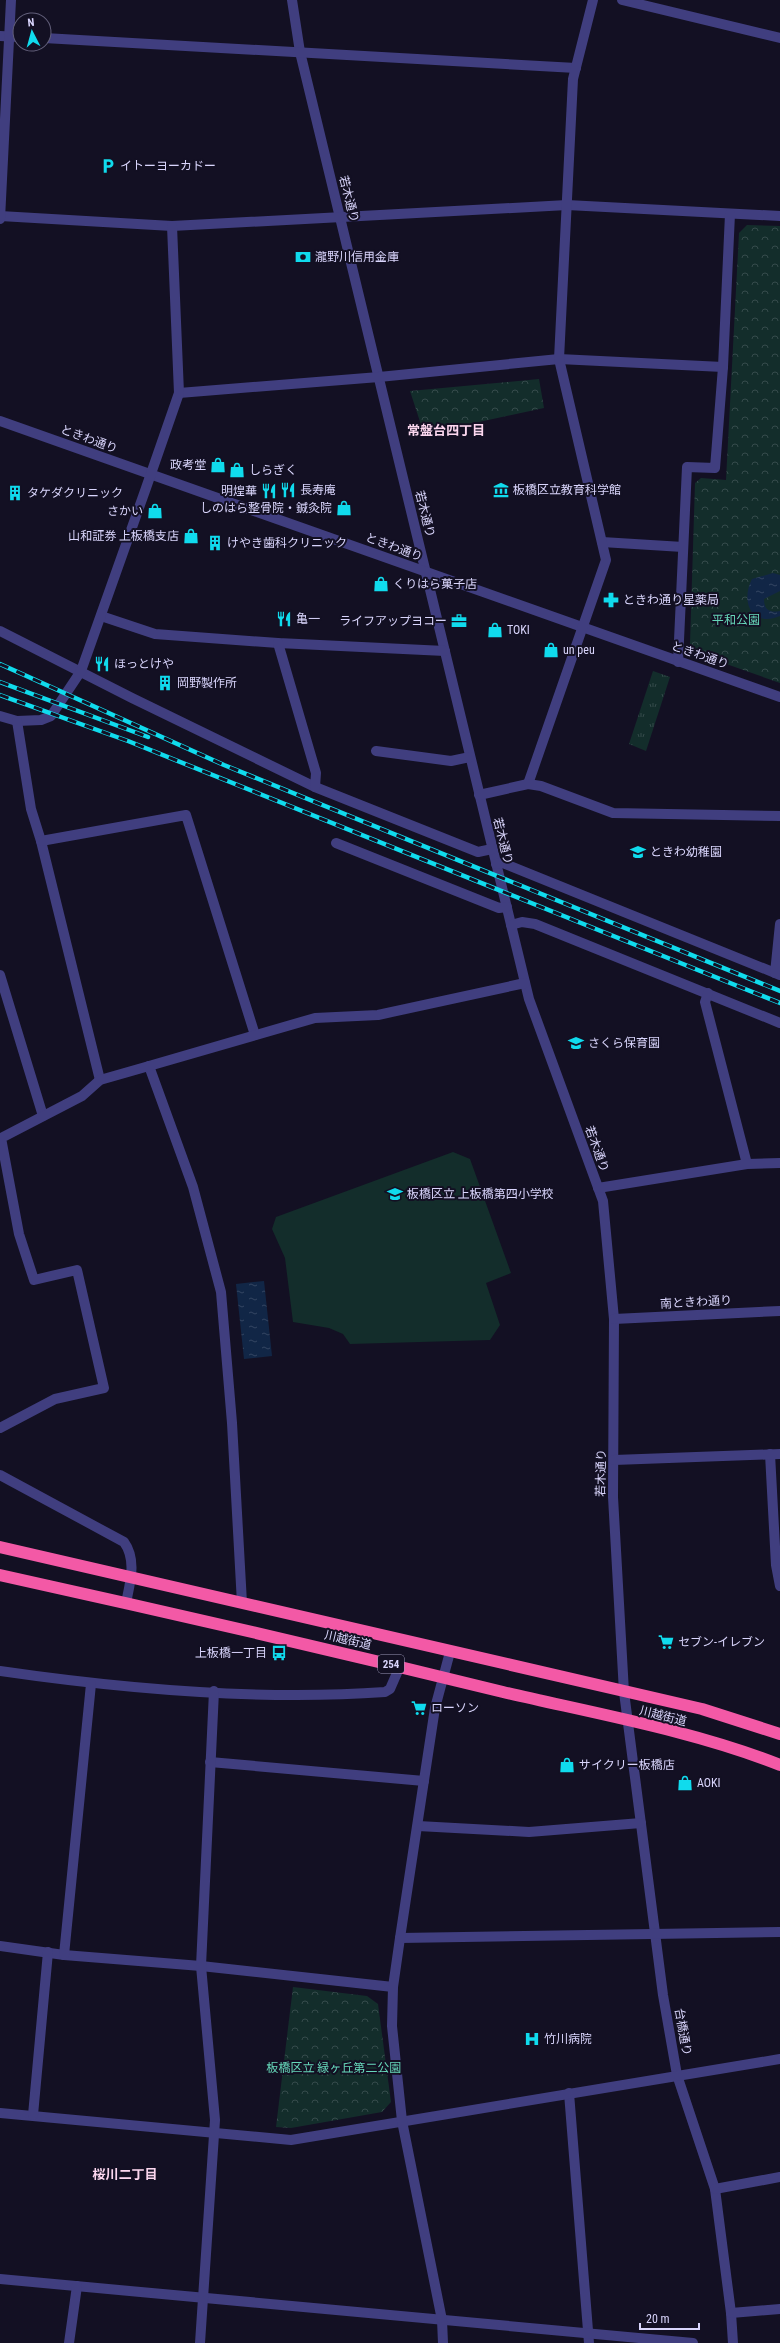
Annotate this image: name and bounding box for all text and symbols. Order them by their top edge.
north arrow [12,12,52,52]
text: N [27,16,35,29]
parking icon: イトーヨーカドー [99,157,117,175]
place label: イトーヨーカドー [120,159,216,173]
street label: 若木通り [336,174,362,224]
bank icon: 瀧野川信用金庫 [294,248,312,266]
place label: 瀧野川信用金庫 [315,250,399,264]
street label: ときわ通り [58,422,120,456]
district label: 常盤台四丁目 [407,423,485,438]
shop icon: 政考堂 [209,456,227,474]
place label: 政考堂 [170,458,206,472]
shop icon: しらぎく [228,461,246,479]
place label: しらぎく [249,463,297,477]
restaurant icon: 長寿庵 [279,481,297,499]
museum icon: 板橋区立教育科学館 [492,481,510,499]
restaurant icon: 明煌華 [260,482,278,500]
place label: 長寿庵 [300,483,336,497]
place label: 板橋区立教育科学館 [513,483,621,497]
building icon: タケダクリニック [6,484,24,502]
place label: 明煌華 [221,484,257,498]
place label: タケダクリニック [27,486,123,500]
street label: 若木通り [412,489,438,539]
shop icon: しのはら整骨院・鍼灸院 [335,499,353,517]
place label: しのはら整骨院・鍼灸院 [200,501,332,515]
shop icon: さかい [146,502,164,520]
place label: さかい [107,504,143,518]
shop icon: 山和証券 上板橋支店 [182,527,200,545]
place label: 山和証券 上板橋支店 [68,529,179,543]
street label: ときわ通り [363,530,425,564]
building icon: けやき歯科クリニック [206,534,224,552]
place label: けやき歯科クリニック [227,536,347,550]
shop icon: くりはら菓子店 [372,575,390,593]
place label: くりはら菓子店 [393,577,477,591]
pharmacy icon: ときわ通り星薬局 [602,591,620,609]
place label: ときわ通り星薬局 [623,593,719,607]
restaurant icon: 亀一 [275,610,293,628]
place label: 亀一 [296,612,320,626]
office icon: ライフアップヨコー [450,612,468,630]
park label: 平和公園 [712,613,760,627]
place label: ライフアップヨコー [339,614,447,628]
shop icon: TOKI [486,621,504,639]
place label: TOKI [507,623,530,637]
street label: ときわ通り [669,639,731,671]
shop icon: un peu [542,641,560,659]
place label: un peu [563,643,595,657]
restaurant icon: ほっとけや [93,655,111,673]
place label: ほっとけや [114,657,174,671]
building icon: 岡野製作所 [156,674,174,692]
place label: 岡野製作所 [177,676,237,690]
street label: 若木通り [490,816,516,866]
school or university icon: ときわ幼稚園 [629,843,647,861]
place label: ときわ幼稚園 [650,845,722,859]
school or university icon: さくら保育園 [567,1034,585,1052]
place label: さくら保育園 [588,1036,660,1050]
street label: 若木通り [582,1124,612,1174]
school or university icon: 板橋区立 上板橋第四小学校 [386,1185,404,1203]
place label: 板橋区立 上板橋第四小学校 [407,1187,554,1201]
street label: 南ときわ通り [660,1293,732,1311]
street label: 若木通り [594,1449,608,1497]
street label: 川越街道 [323,1628,373,1652]
supermarket icon: セブン-イレブン [657,1633,675,1651]
place label: セブン-イレブン [678,1635,765,1649]
bus stop icon: 上板橋一丁目 [270,1644,288,1662]
place label: 上板橋一丁目 [195,1646,267,1660]
road number: 254 [378,1655,404,1673]
supermarket icon: ローソン [410,1699,428,1717]
place label: ローソン [431,1701,479,1715]
street label: 川越街道 [638,1703,688,1729]
shop icon: サイクリー板橋店 [558,1756,576,1774]
place label: サイクリー板橋店 [579,1758,675,1772]
shop icon: AOKI [676,1774,694,1792]
place label: AOKI [697,1776,721,1790]
street label: 台橋通り [672,2007,694,2057]
hospital icon: 竹川病院 [523,2030,541,2048]
place label: 竹川病院 [544,2032,592,2046]
park label: 板橋区立 緑ヶ丘第二公園 [267,2061,401,2075]
district label: 桜川二丁目 [92,2167,158,2182]
scale bar [640,2305,699,2331]
text: 20 m [646,2312,670,2326]

